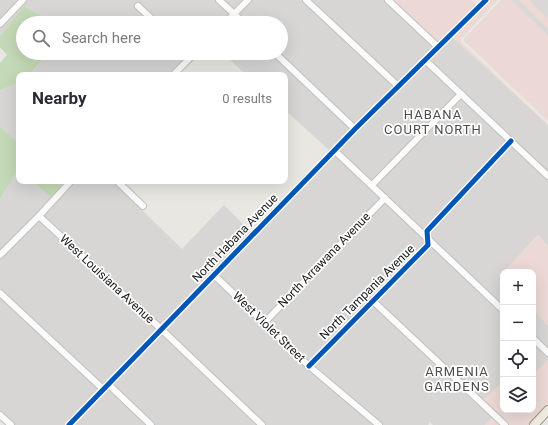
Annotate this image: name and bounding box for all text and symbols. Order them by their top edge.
search box [16,16,288,60]
icon: search [30,27,52,49]
text: Search here [62,29,141,47]
text: Nearby [32,88,87,108]
text: 0 results [222,91,272,106]
district label: HABANA COURT NORTH [384,107,482,137]
street label: North Habana Avenue [189,191,281,285]
street label: North Arrawana Avenue [275,210,373,310]
street label: West Louisiana Avenue [57,232,157,326]
street label: North Tampania Avenue [317,242,417,342]
map controls [500,269,536,413]
button: + [500,269,536,305]
street label: West Violet Street [230,289,308,365]
button: − [500,305,536,341]
button: locate [500,341,536,377]
district label: ARMENIA GARDENS [424,364,490,394]
button: layers [500,377,536,413]

